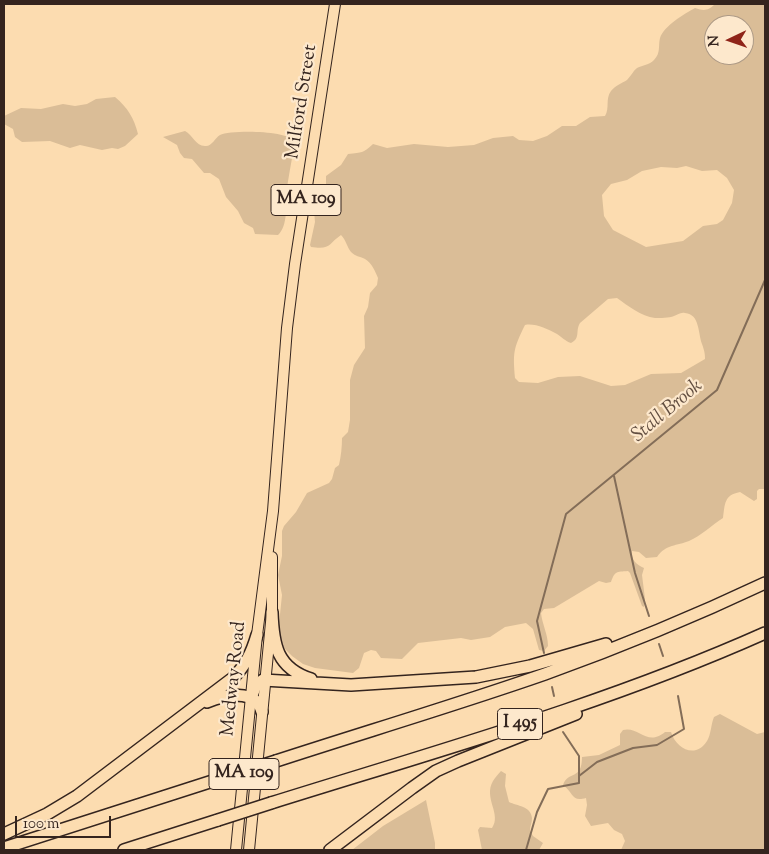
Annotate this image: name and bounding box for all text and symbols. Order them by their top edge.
north arrow [704,15,754,65]
text: N [705,35,725,47]
street label: Milford Street [283,43,323,161]
road number: MA 109 [271,184,341,216]
water label: Stall Brook [628,375,708,449]
street label: Medway Road [218,620,252,738]
road number: I 495 [498,709,542,740]
road number: MA 109 [209,759,279,790]
scale bar [18,806,114,838]
text: 100 m [23,814,59,835]

